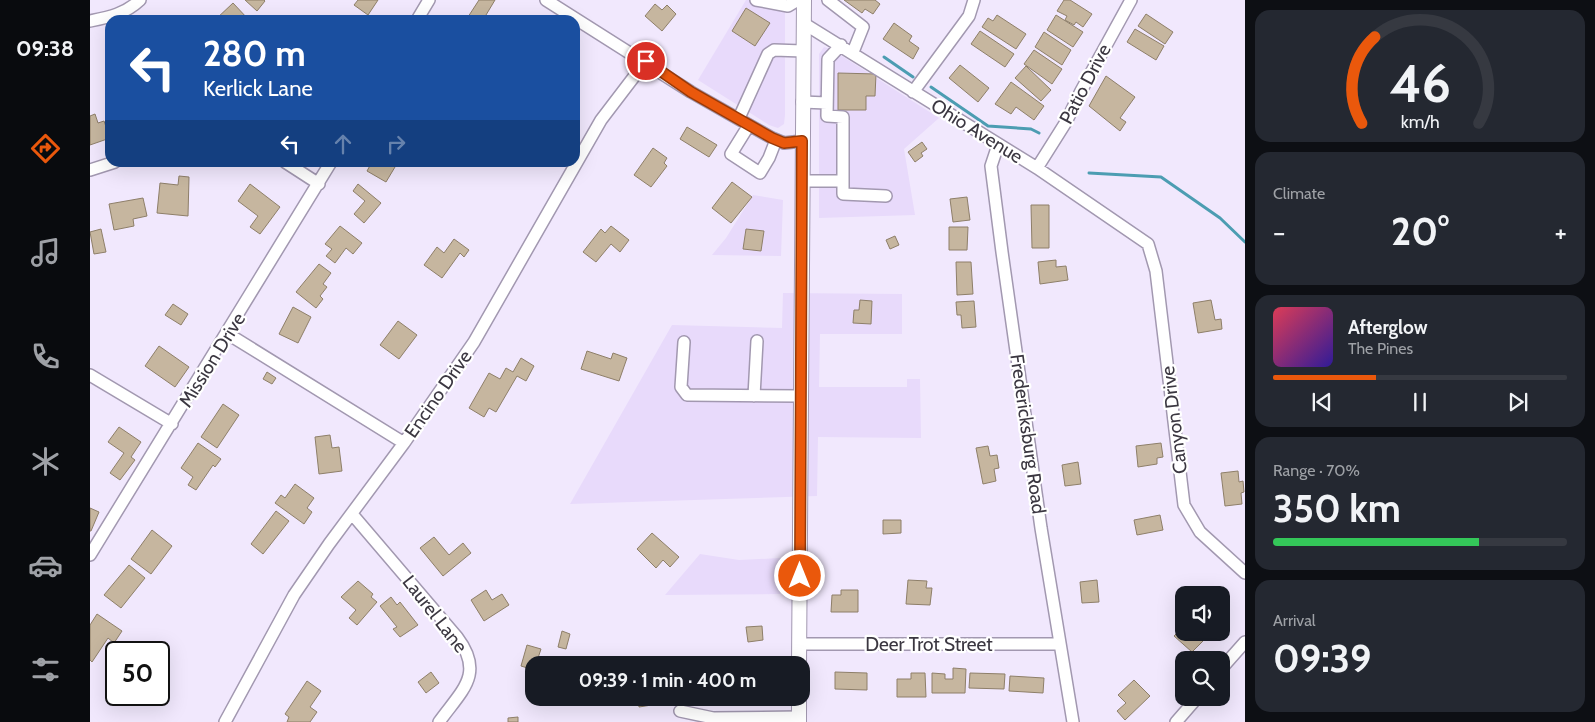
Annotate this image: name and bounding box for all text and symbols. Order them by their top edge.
text: 280 m [203,32,306,75]
text: 09:38 [16,35,74,62]
icon: left [120,35,185,100]
pin [625,40,667,82]
street label: Patio Drive [1054,40,1116,128]
icon: arrive [632,47,660,75]
text: 46 [1389,52,1451,115]
text: Kerlick Lane [203,75,313,102]
street label: Ohio Avenue [927,94,1027,168]
text: km/h [1400,111,1440,132]
icon: left [276,130,304,158]
icon: ahead [329,130,357,158]
icon: right [382,130,410,158]
icon: directions [28,131,63,166]
text: Climate [1273,184,1325,203]
text: 20° [1391,208,1449,255]
text: − [1273,215,1285,249]
text: + [1555,215,1567,249]
icon: music [28,235,63,270]
street label: Mission Drive [174,308,250,411]
text: Afterglow [1348,316,1428,339]
icon: phone [28,339,63,374]
text: The Pines [1348,339,1413,358]
street label: Encino Drive [399,346,477,442]
street label: Fredericksburg Road [1005,353,1051,515]
street label: Canyon Drive [1156,364,1192,475]
icon: previous [1308,388,1336,416]
icon: pause [1406,388,1434,416]
icon: next [1504,388,1532,416]
icon: climate [28,444,63,479]
text: Range · 70% [1273,461,1360,480]
text: 350 km [1273,485,1401,532]
icon: car [28,548,63,583]
position arrow [773,549,825,601]
street label: Laurel Lane [398,571,472,657]
map controls [1175,586,1230,706]
button: sound [1175,586,1230,641]
text: Arrival [1273,611,1316,630]
street label: Deer Trot Street [865,633,993,656]
text: 09:39 [1273,635,1371,682]
speed limit sign: 50 [105,641,170,706]
button: search [1175,651,1230,706]
icon: filters [28,652,63,687]
text: 09:39 · 1 min · 400 m [579,669,756,692]

